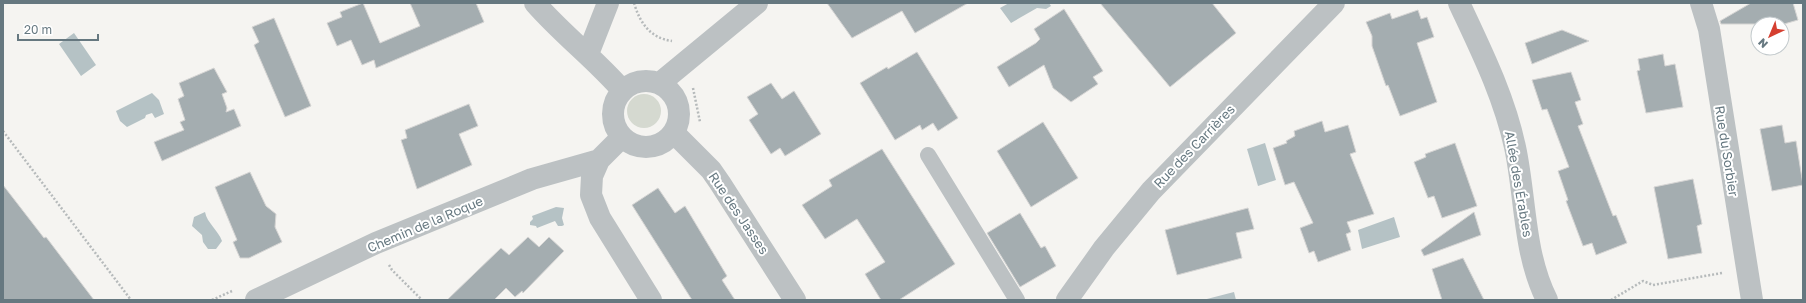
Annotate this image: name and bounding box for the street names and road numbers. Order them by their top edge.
street label: Rue des Carrières [1150,101,1238,191]
street label: Rue du Sorbier [1712,105,1742,197]
street label: Allée des Érables [1502,130,1536,238]
street label: Rue des Jasses [706,169,772,257]
street label: Chemin de la Roque [365,192,485,256]

